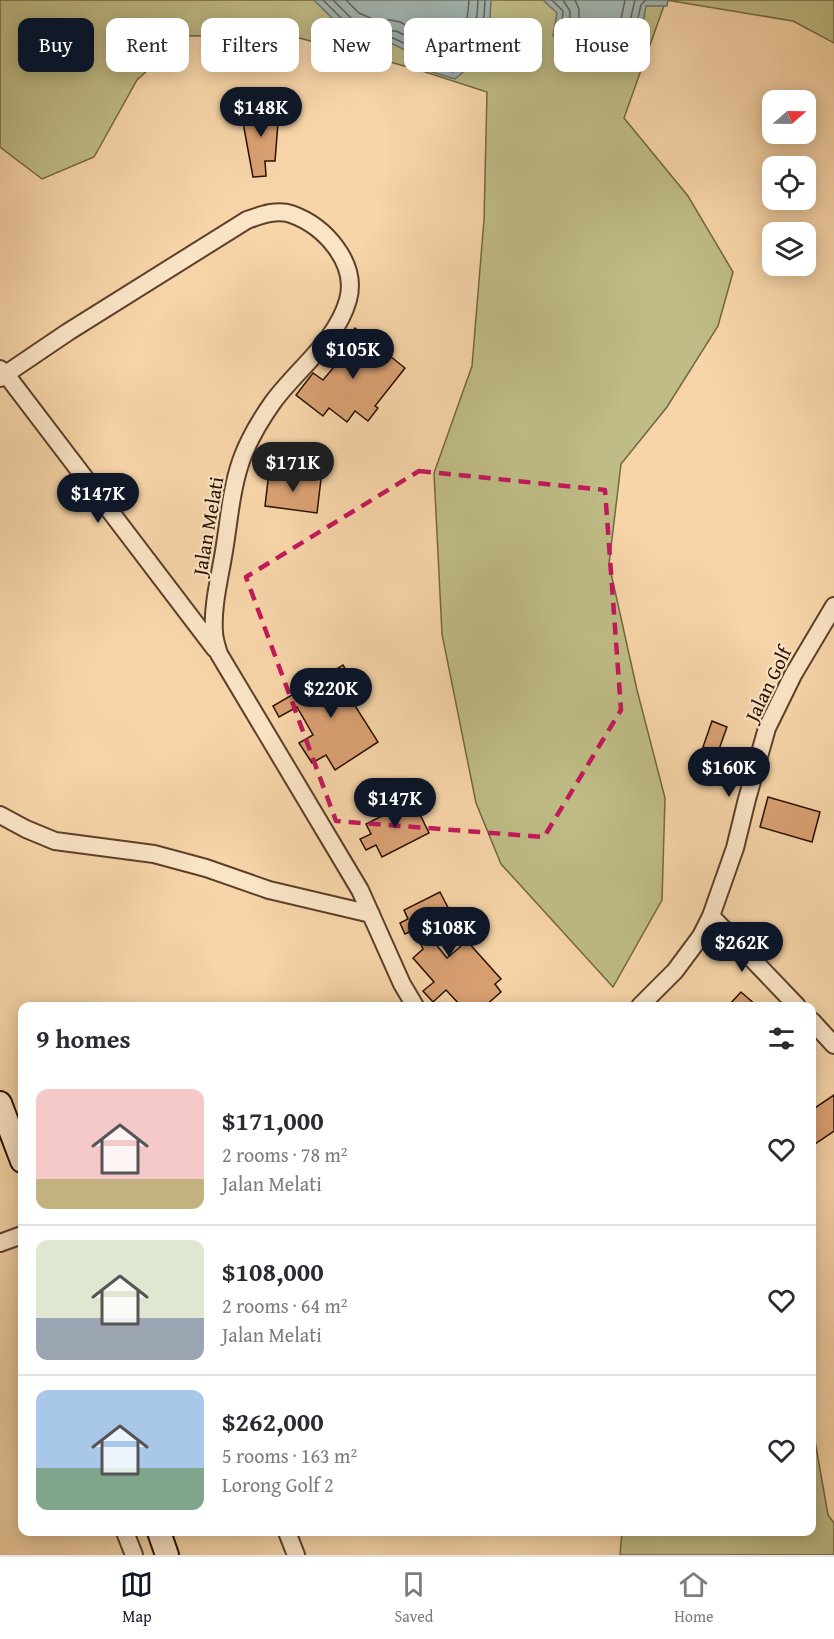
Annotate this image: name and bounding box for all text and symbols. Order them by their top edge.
chip: Buy [18,18,94,72]
chip: Rent [106,18,189,72]
chip: Filters [201,18,299,72]
chip: New [311,18,392,72]
chip: Apartment [404,18,542,72]
chip: House [554,18,650,72]
pin: $148K [219,87,303,138]
north arrow [762,90,816,144]
map controls [762,90,816,276]
text: $148K [234,92,288,121]
button: locate [762,156,816,210]
button: layers [762,222,816,276]
pin: $105K [311,329,395,380]
text: $105K [326,334,380,363]
pin: $171K [251,442,335,493]
text: $171K [266,447,320,476]
pin: $147K [56,473,140,524]
street label: Jalan Melati [184,474,231,581]
text: $147K [71,478,125,507]
street label: Jalan Golf [736,639,799,729]
pin: $220K [289,668,373,719]
text: $220K [304,673,358,702]
pin: $160K [687,747,771,798]
text: $160K [702,752,756,781]
pin: $147K [353,778,437,829]
text: $147K [368,783,422,812]
pin: $108K [407,907,491,958]
text: $108K [422,912,476,941]
pin: $262K [700,922,784,973]
text: $262K [715,927,769,956]
text: 9 homes [36,1019,131,1058]
icon: filters [765,1022,798,1055]
text: $171,000 [222,1101,324,1140]
icon: home [84,1113,156,1185]
icon: heart [765,1133,798,1166]
text: 2 rooms · 78 m² [222,1140,348,1169]
text: Jalan Melati [222,1169,322,1198]
text: $108,000 [222,1252,324,1291]
icon: home [84,1264,156,1336]
icon: heart [765,1284,798,1317]
text: 2 rooms · 64 m² [222,1291,348,1320]
text: Jalan Melati [222,1320,322,1349]
text: $262,000 [222,1402,324,1441]
icon: home [84,1414,156,1486]
icon: heart [765,1434,798,1467]
text: 5 rooms · 163 m² [222,1441,357,1470]
text: Lorong Golf 2 [222,1470,334,1499]
tab: Map [120,1568,153,1628]
tab: Saved [394,1568,433,1628]
tab: Home [674,1568,714,1628]

